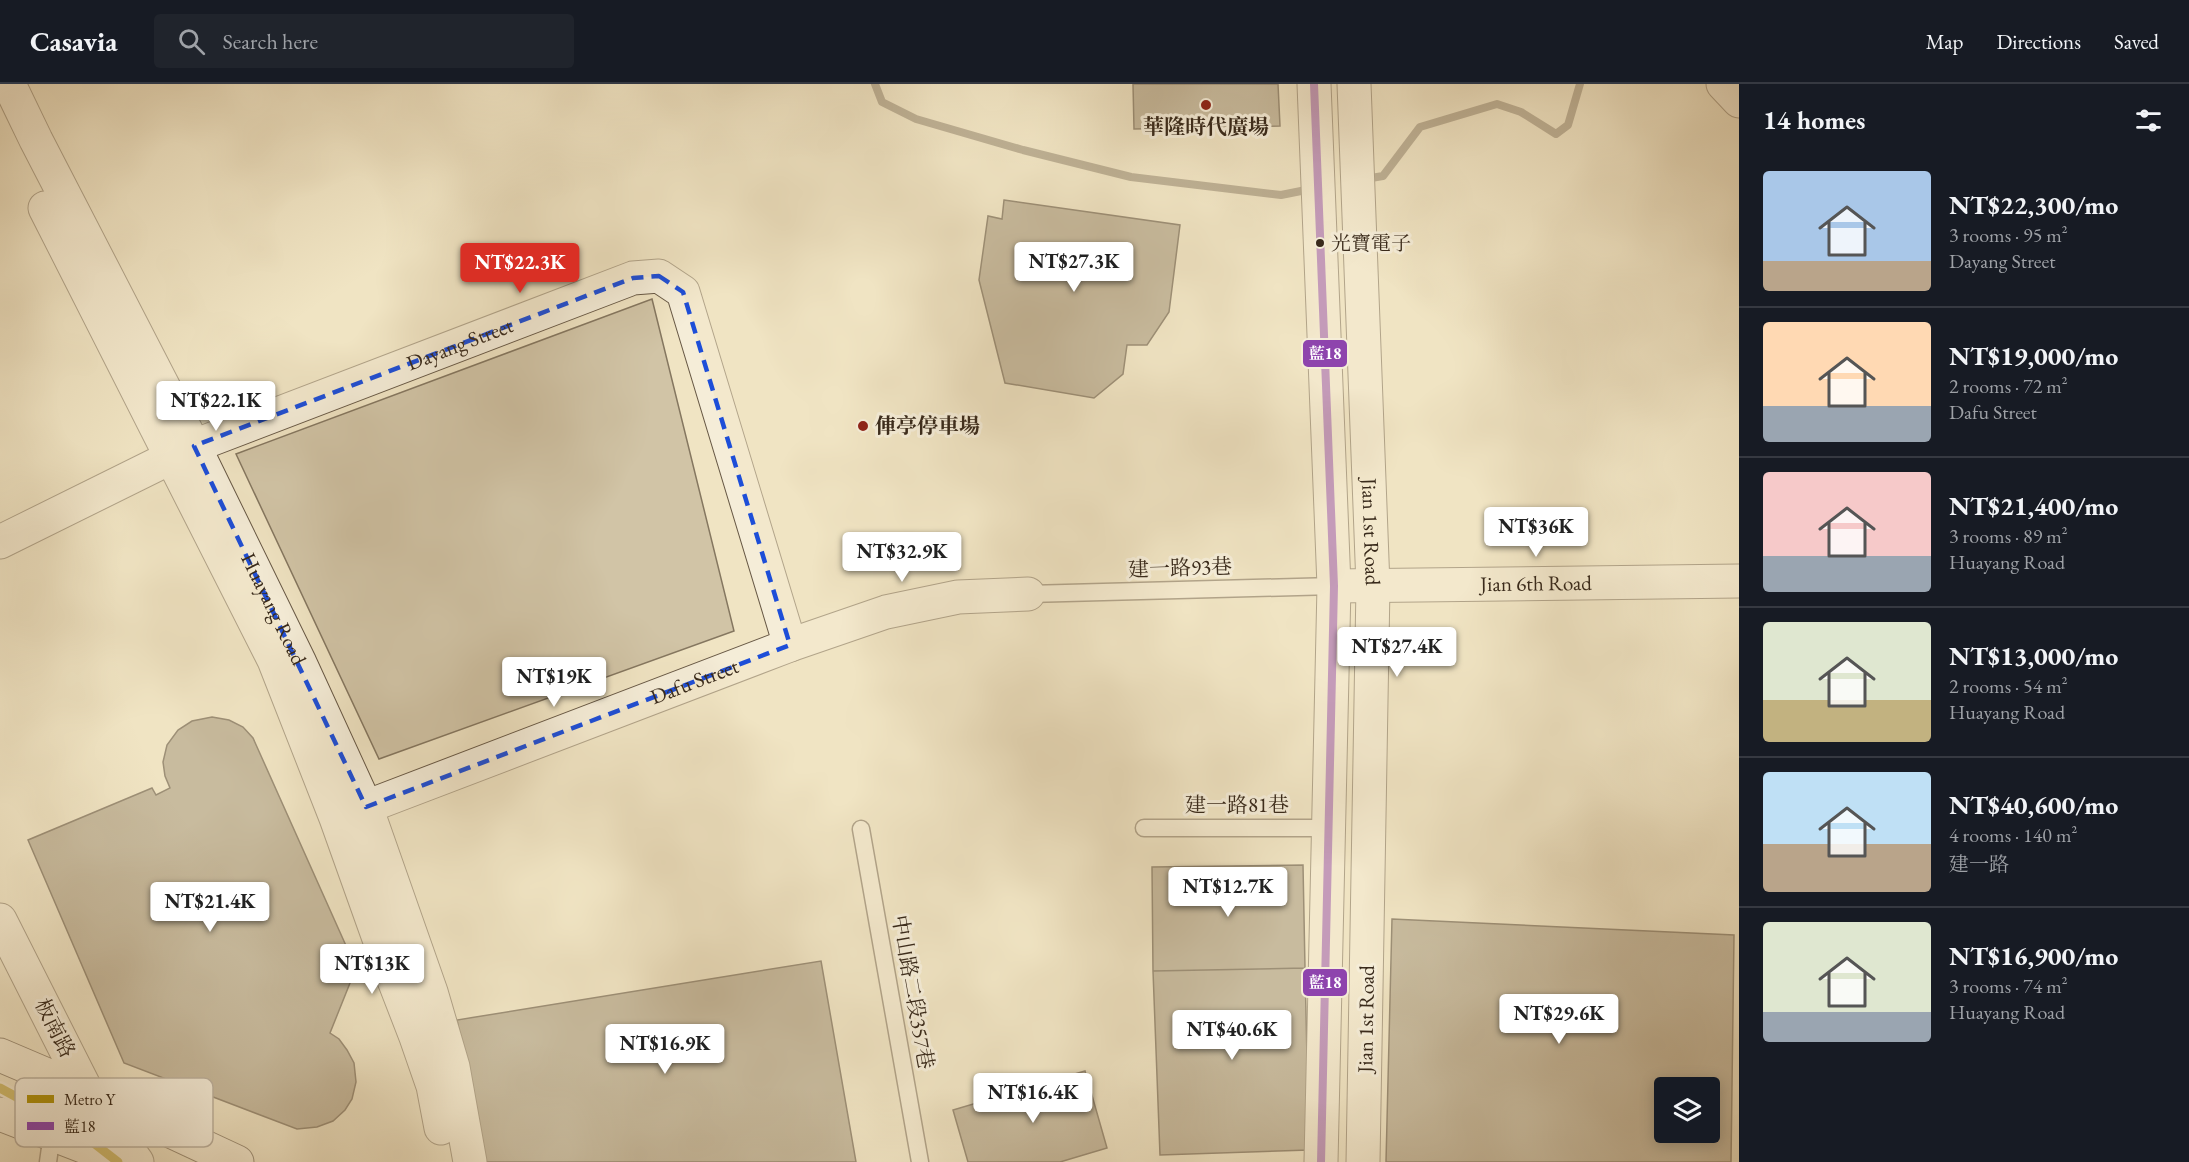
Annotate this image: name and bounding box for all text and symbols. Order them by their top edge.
search box [154,14,574,68]
text: Casavia [30,23,118,59]
icon: search [175,25,208,58]
text: Search here [223,27,318,56]
text: Map [1926,28,1963,55]
text: Directions [1996,28,2081,55]
text: Saved [2114,28,2159,55]
marker: 華隆時代廣場 [1199,98,1213,112]
text: 14 homes [1763,103,1865,137]
icon: filters [2132,104,2165,137]
place label: 華隆時代廣場 [1143,113,1269,140]
text: NT$22,300/mo [1949,188,2118,222]
icon: home [1811,195,1883,267]
text: 3 rooms · 95 m² [1949,222,2068,248]
place label: 光寶電子 [1331,230,1411,256]
marker: 光寶電子 [1314,237,1326,249]
pin: NT$27.3K [1012,242,1136,293]
pin: NT$22.3K [458,243,582,294]
text: NT$27.3K [1028,248,1120,274]
text: Dayang Street [1949,248,2056,274]
text: NT$22.3K [474,249,566,275]
street label: Dayang Street [402,311,517,376]
line badge: 藍18 [1302,339,1348,368]
text: NT$19,000/mo [1949,339,2118,373]
text: 藍18 [1309,343,1341,364]
icon: home [1811,346,1883,418]
text: 2 rooms · 72 m² [1949,373,2068,399]
pin: NT$22.1K [154,381,278,432]
text: NT$22.1K [170,387,262,413]
text: Dafu Street [1949,399,2037,425]
place label: 俥亭停車場 [875,412,980,439]
marker: 俥亭停車場 [856,419,870,433]
street label: Jian 1st Road [1356,475,1387,586]
text: NT$21,400/mo [1949,489,2118,523]
icon: home [1811,496,1883,568]
pin: NT$36K [1487,507,1585,558]
text: NT$36K [1498,513,1574,539]
text: 3 rooms · 89 m² [1949,523,2068,549]
pin: NT$32.9K [840,532,964,583]
text: NT$32.9K [856,538,948,564]
street label: Huayang Road [235,548,313,670]
text: Huayang Road [1949,549,2065,575]
street label: 建一路93巷 [1127,552,1233,583]
street label: Jian 6th Road [1478,569,1592,597]
pin: NT$27.4K [1335,627,1459,678]
text: NT$27.4K [1351,633,1443,659]
text: NT$13,000/mo [1949,639,2118,673]
icon: home [1811,646,1883,718]
street label: Dafu Street [646,652,743,710]
pin: NT$19K [505,657,603,708]
text: NT$19K [516,663,592,689]
text: 2 rooms · 54 m² [1949,673,2068,699]
text: Huayang Road [1949,699,2065,725]
text: NT$40,600/mo [1949,788,2118,822]
street label: 建一路81巷 [1185,791,1289,818]
icon: home [1811,796,1883,868]
text: 4 rooms · 140 m² [1949,822,2077,848]
text: 建一路 [1949,851,2009,877]
pin: NT$12.7K [1166,867,1290,918]
text: NT$12.7K [1182,873,1274,899]
pin: NT$21.4K [148,882,272,933]
text: NT$21.4K [164,888,256,914]
street label: 中山路二段357巷 [887,913,940,1071]
text: NT$16,900/mo [1949,939,2118,973]
pin: NT$13K [323,944,421,995]
icon: home [1811,946,1883,1018]
text: NT$13K [334,950,410,976]
street label: Jian 1st Road [1351,965,1380,1075]
line badge: 藍18 [1302,968,1348,997]
text: 藍18 [1309,972,1341,993]
text: 3 rooms · 74 m² [1949,973,2068,999]
street label: 板南路 [29,994,82,1062]
pin: NT$29.6K [1497,994,1621,1045]
text: Huayang Road [1949,999,2065,1025]
text: NT$29.6K [1513,1000,1605,1026]
pin: NT$40.6K [1170,1010,1294,1061]
text: NT$40.6K [1186,1016,1278,1042]
pin: NT$16.9K [603,1024,727,1075]
text: NT$16.9K [619,1030,711,1056]
pin: NT$16.4K [971,1073,1095,1124]
map controls [1654,1077,1720,1143]
button: layers [1654,1077,1720,1143]
legend [15,1078,213,1147]
text: NT$16.4K [987,1079,1079,1105]
text: Metro Y [64,1089,116,1110]
text: 藍18 [64,1116,96,1137]

